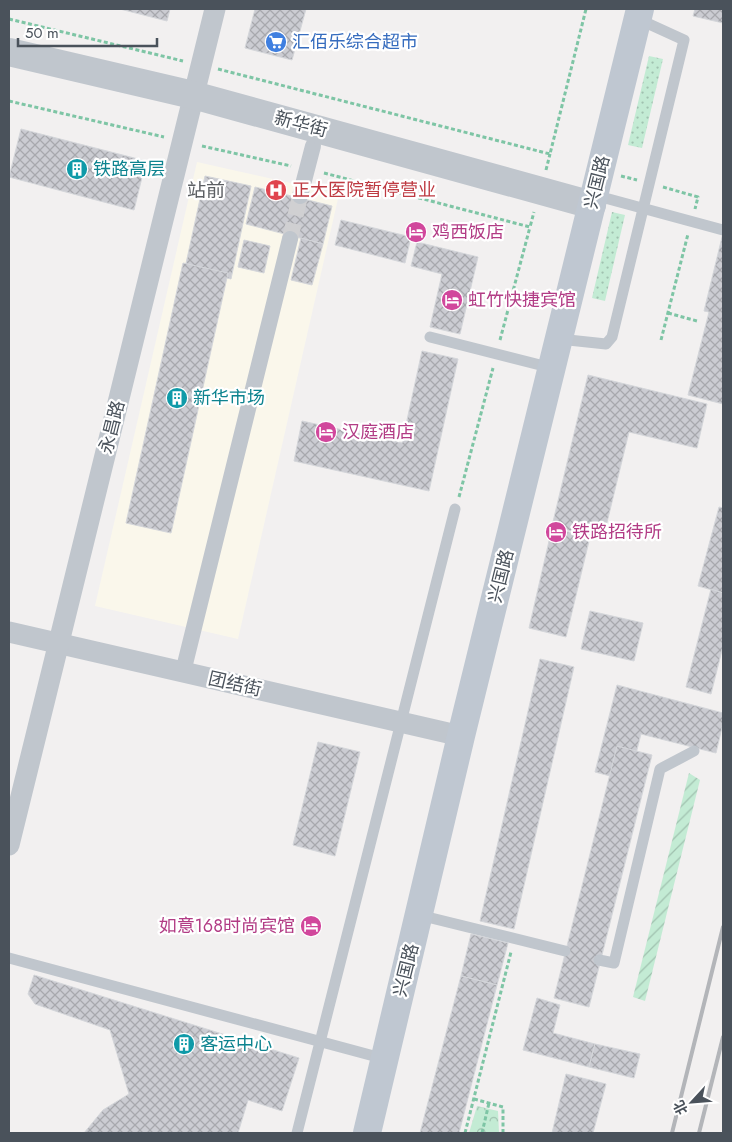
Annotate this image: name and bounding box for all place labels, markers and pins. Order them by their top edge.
place label: 汇佰乐综合超市 [292,29,418,55]
supermarket icon: 汇佰乐综合超市 [264,30,288,54]
place label: 铁路高层 [93,156,165,182]
building icon: 铁路高层 [65,157,89,181]
place label: 正大医院暂停营业 [292,177,436,203]
hospital icon: 正大医院暂停营业 [264,178,288,202]
place label: 鸡西饭店 [432,219,504,245]
hotel icon: 鸡西饭店 [404,220,428,244]
place label: 虹竹快捷宾馆 [468,287,576,313]
hotel icon: 虹竹快捷宾馆 [440,288,464,312]
place label: 新华市场 [193,385,265,411]
building icon: 新华市场 [165,386,189,410]
place label: 汉庭酒店 [342,419,414,445]
hotel icon: 汉庭酒店 [314,420,338,444]
place label: 铁路招待所 [572,519,662,545]
hotel icon: 铁路招待所 [544,520,568,544]
place label: 如意168时尚宾馆 [159,913,295,939]
hotel icon: 如意168时尚宾馆 [299,914,323,938]
place label: 客运中心 [200,1031,272,1057]
building icon: 客运中心 [172,1032,196,1056]

